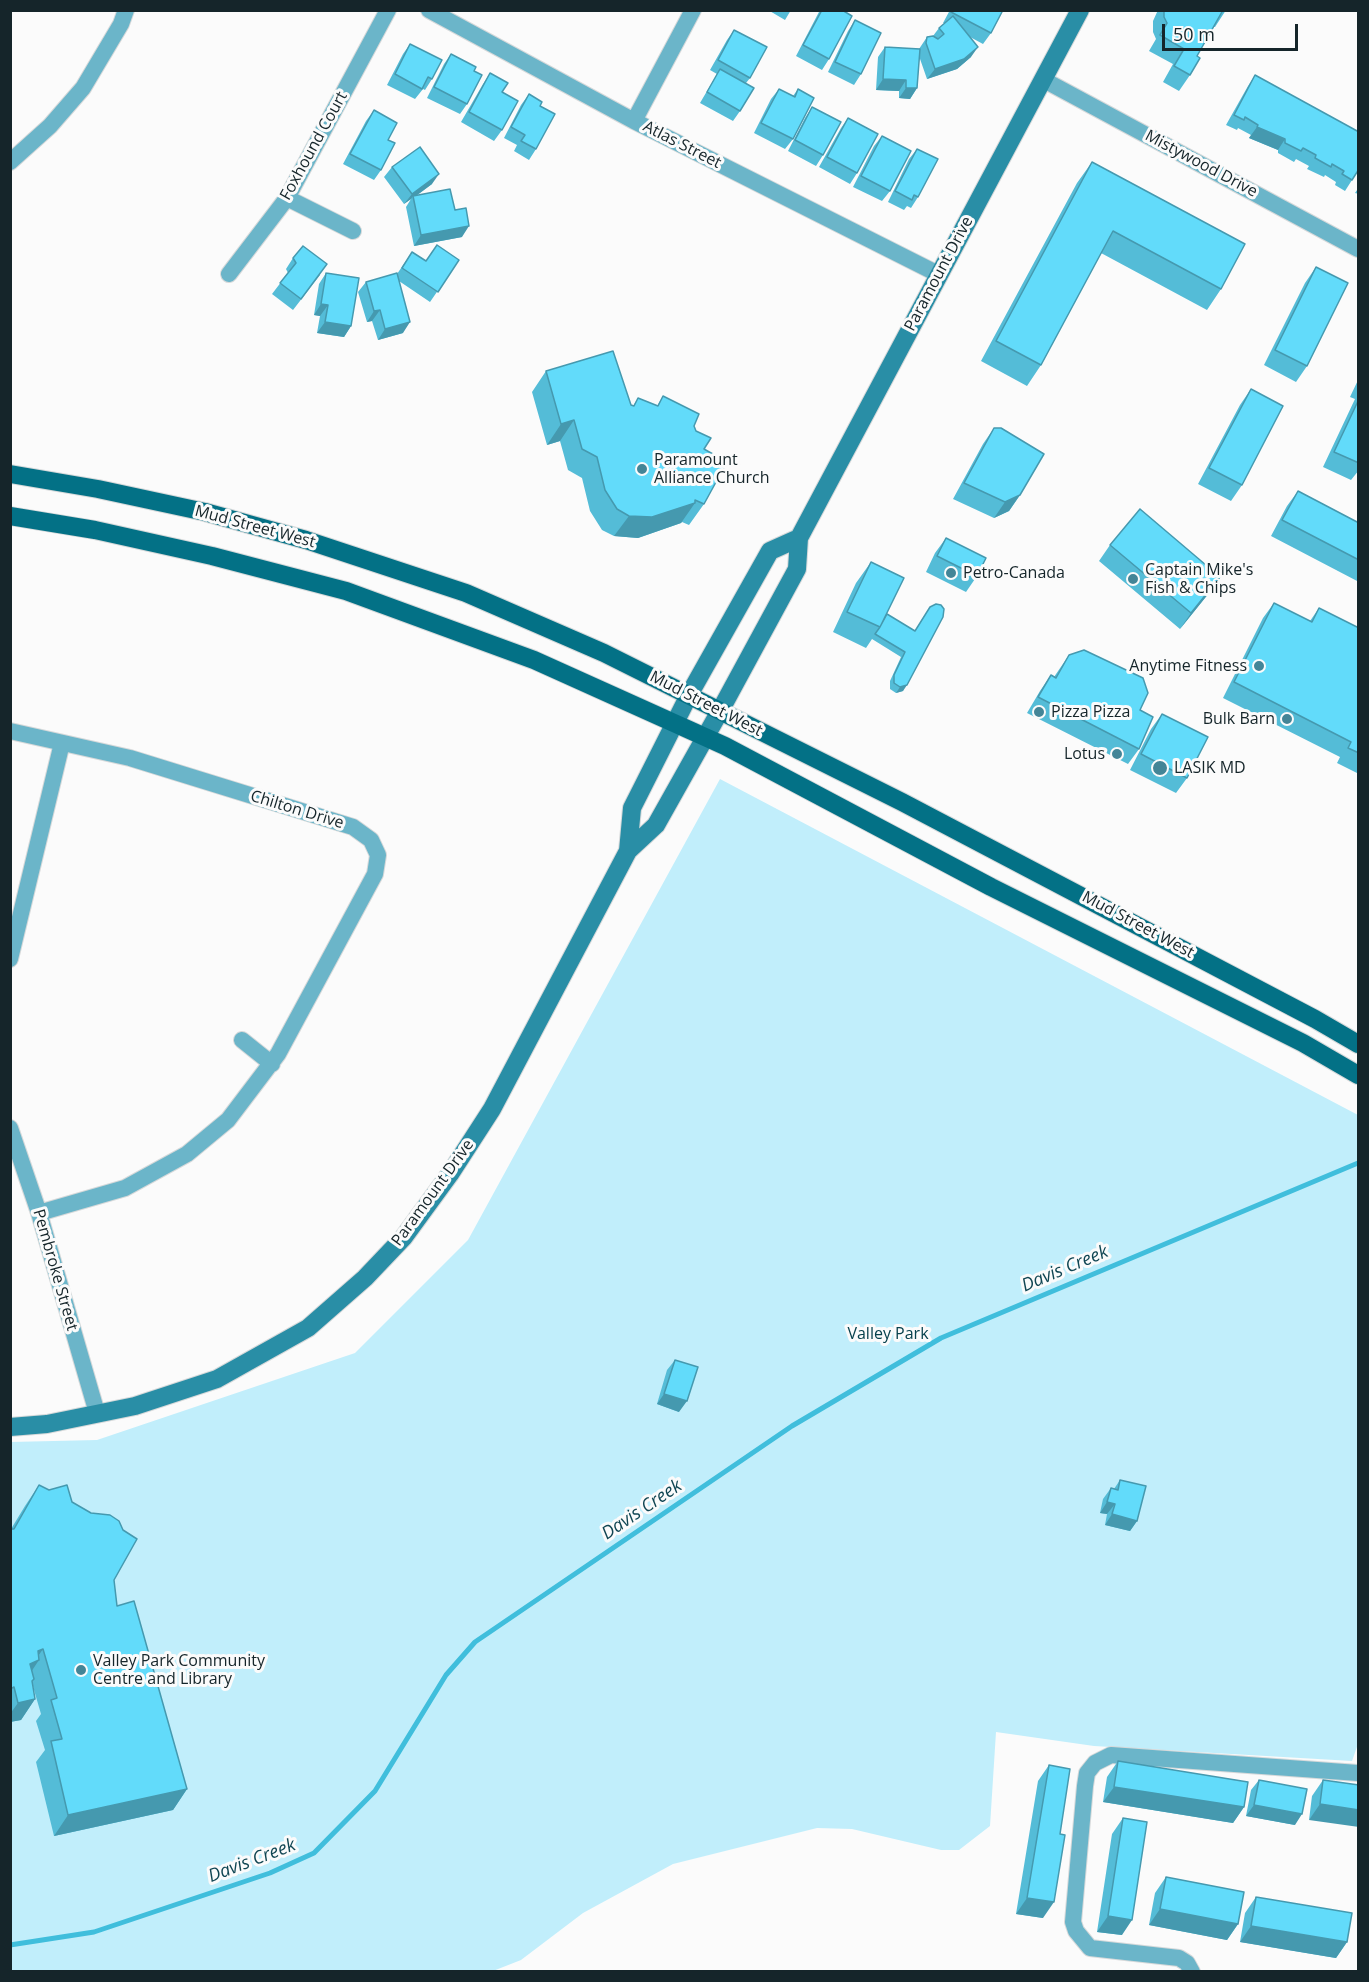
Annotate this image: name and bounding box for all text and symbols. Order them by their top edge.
scale bar [1165,12,1302,50]
text: 50 m [1173,22,1215,46]
street label: Foxhound Court [276,88,352,204]
street label: Atlas Street [640,117,724,173]
street label: Mistywood Drive [1142,126,1260,202]
street label: Paramount Drive [901,213,977,335]
place label: Paramount Alliance Church [654,450,769,488]
marker: Paramount Alliance Church [635,462,649,476]
street label: Mud Street West [193,502,317,552]
place label: Captain Mike's Fish & Chips [1145,560,1253,598]
place label: Petro-Canada [963,563,1065,583]
marker: Petro-Canada [944,566,958,580]
marker: Captain Mike's Fish & Chips [1126,572,1140,586]
place label: Anytime Fitness [1129,656,1247,676]
marker: Anytime Fitness [1252,659,1266,673]
street label: Mud Street West [646,667,766,741]
place label: Pizza Pizza [1051,702,1130,722]
marker: Pizza Pizza [1032,705,1046,719]
place label: Bulk Barn [1203,709,1275,729]
marker: Bulk Barn [1280,712,1294,726]
place label: Lotus [1064,744,1105,764]
marker: Lotus [1110,747,1124,761]
place label: LASIK MD [1174,758,1246,778]
marker: LASIK MD [1151,759,1169,777]
street label: Chilton Drive [248,787,346,833]
street label: Mud Street West [1079,887,1197,963]
street label: Paramount Drive [388,1136,478,1250]
street label: Pembroke Street [28,1207,82,1333]
water label: Davis Creek [1018,1241,1112,1297]
park label: Valley Park [847,1324,929,1344]
water label: Davis Creek [598,1475,686,1545]
place label: Valley Park Community Centre and Library [93,1651,265,1689]
marker: Valley Park Community Centre and Library [74,1663,88,1677]
water label: Davis Creek [205,1834,299,1888]

